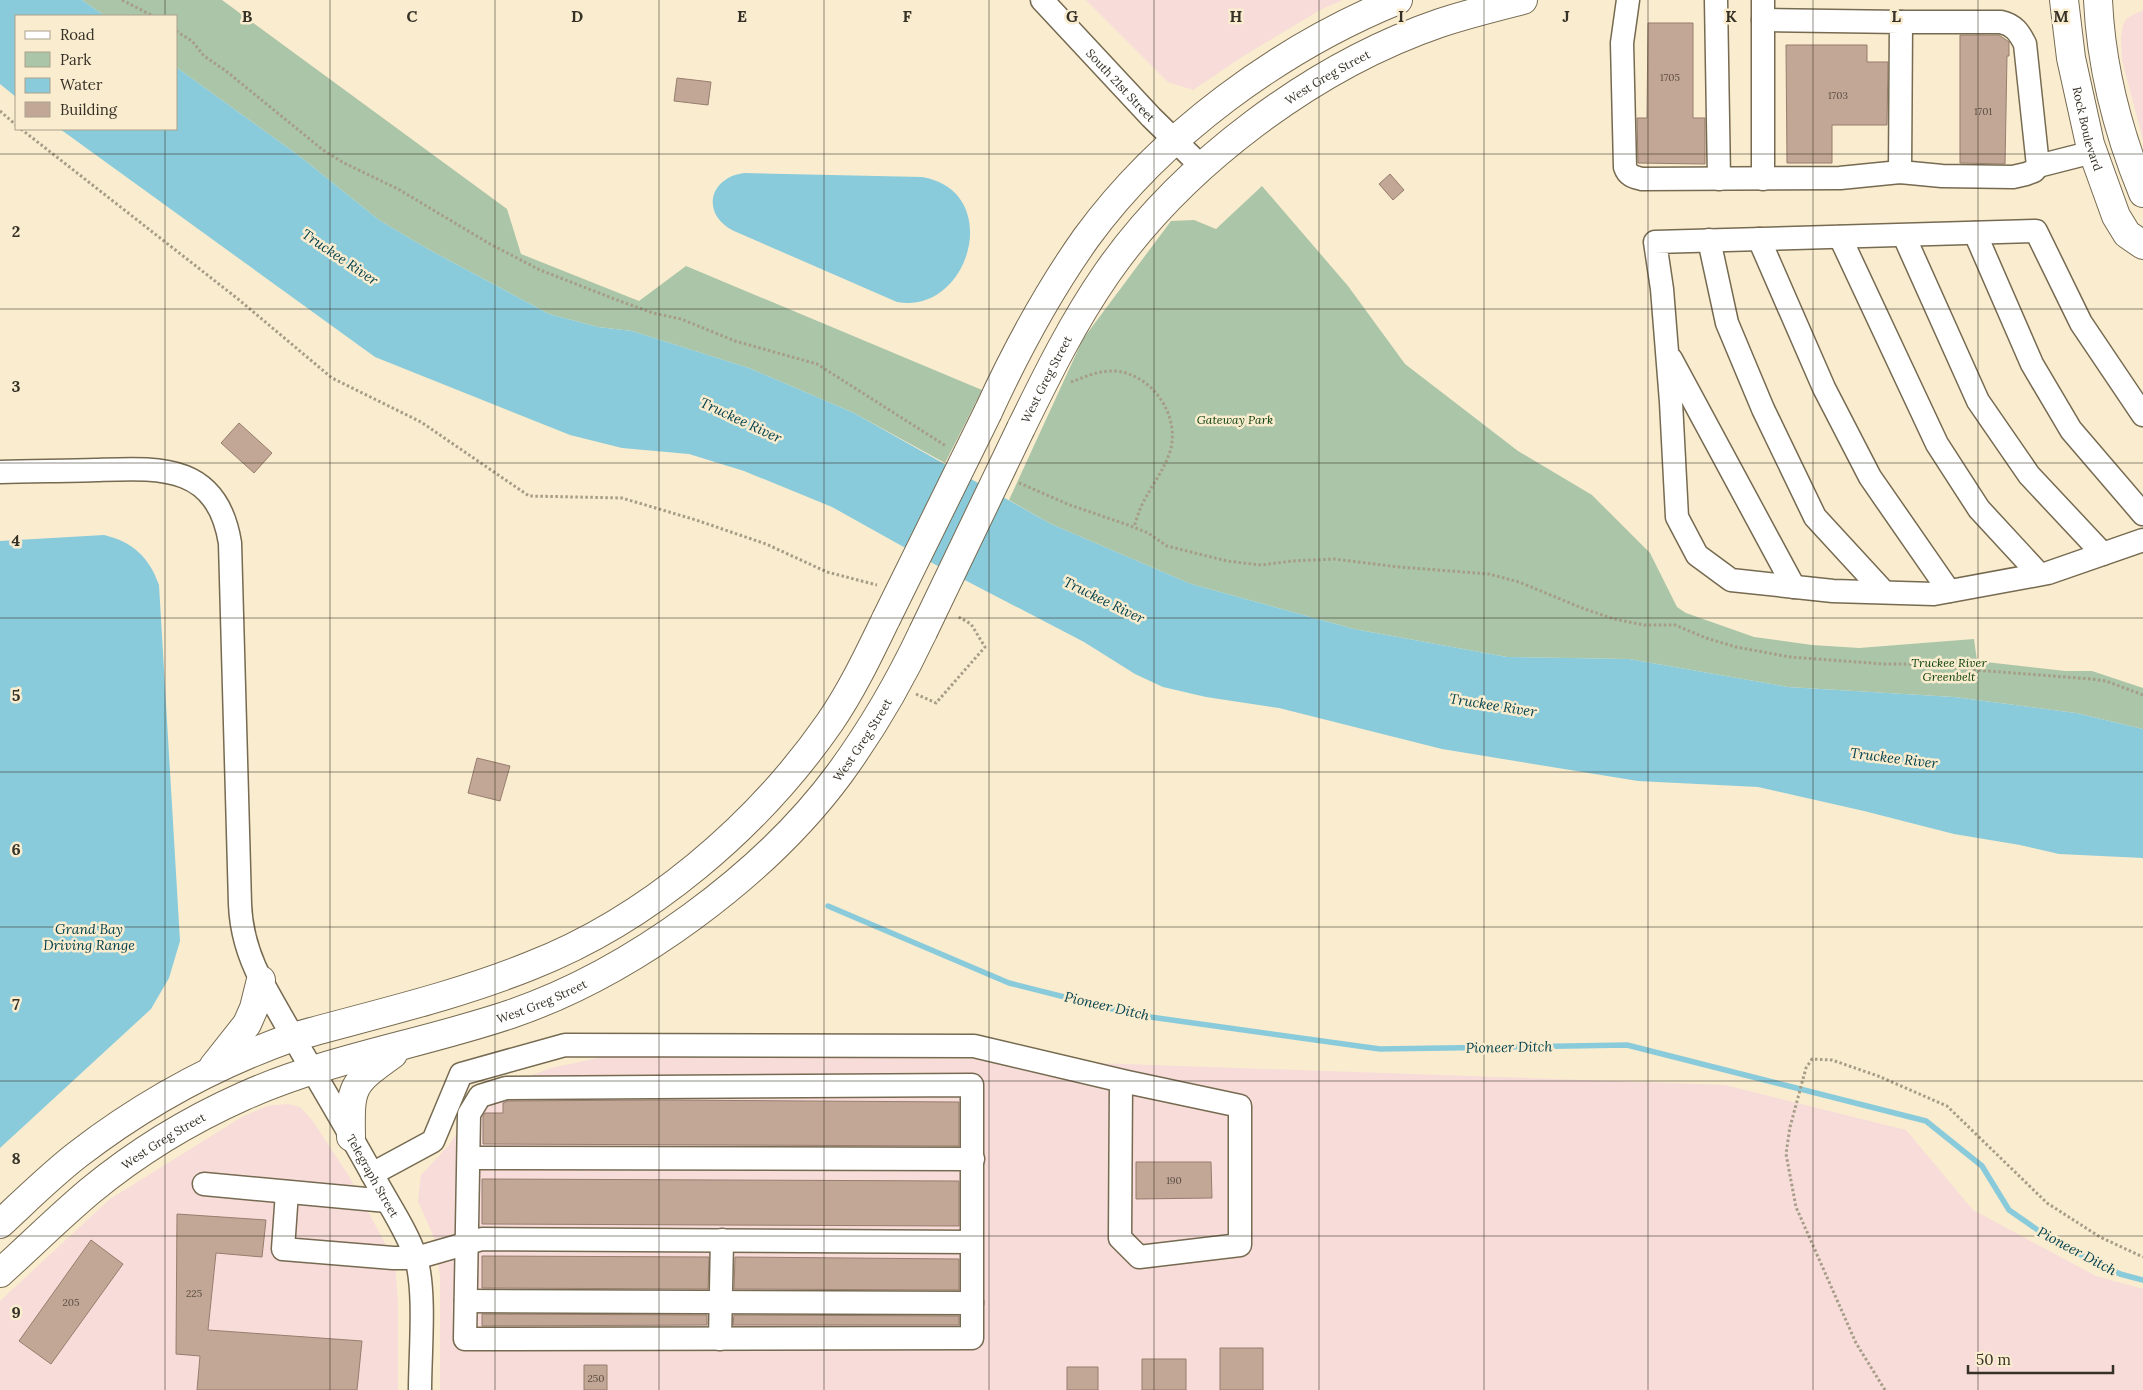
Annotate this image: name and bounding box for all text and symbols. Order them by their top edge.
text: B [242,6,253,26]
text: C [406,6,418,26]
text: D [571,6,583,26]
text: E [737,6,747,26]
text: F [902,6,912,26]
text: G [1066,6,1078,26]
text: H [1230,6,1243,26]
text: I [1398,6,1404,26]
text: J [1562,6,1570,26]
text: K [1725,6,1737,26]
text: L [1891,6,1901,26]
text: M [2053,6,2069,26]
legend [15,15,178,130]
text: Road [60,25,95,44]
street label: South 21st Street [1083,45,1159,125]
street label: West Greg Street [1282,46,1373,107]
text: Park [60,50,91,69]
house number: 1705 [1660,71,1680,84]
text: Water [60,75,103,94]
street label: Rock Boulevard [2070,85,2106,173]
house number: 1703 [1828,89,1848,102]
text: Building [60,100,118,119]
house number: 1701 [1974,105,1992,118]
text: 2 [12,221,20,241]
water label: Truckee River [298,225,382,289]
street label: West Greg Street [1017,332,1075,425]
text: 3 [12,376,21,396]
water label: Truckee River [697,393,785,447]
park label: Gateway Park [1197,412,1273,427]
text: 4 [12,530,21,550]
water label: Truckee River [1060,573,1148,628]
park label: Truckee River Greenbelt [1911,655,1987,684]
text: 5 [12,685,21,705]
water label: Truckee River [1448,689,1539,721]
street label: West Greg Street [829,695,895,784]
water label: Truckee River [1849,744,1939,772]
text: 6 [11,839,21,859]
water label: Grand Bay Driving Range [43,920,135,954]
street label: West Greg Street [495,975,589,1026]
water label: Pioneer Ditch [1063,987,1151,1025]
text: 7 [12,994,20,1014]
water label: Pioneer Ditch [1465,1037,1553,1057]
street label: West Greg Street [118,1109,208,1172]
street label: Telegraph Street [344,1131,403,1220]
text: 8 [11,1148,21,1168]
house number: 190 [1166,1174,1182,1187]
water label: Pioneer Ditch [2034,1223,2120,1279]
house number: 225 [186,1287,202,1300]
house number: 205 [62,1296,80,1309]
text: 9 [11,1302,21,1322]
scale bar [1968,1342,2113,1374]
text: 50 m [1976,1350,2011,1369]
house number: 250 [587,1372,605,1385]

